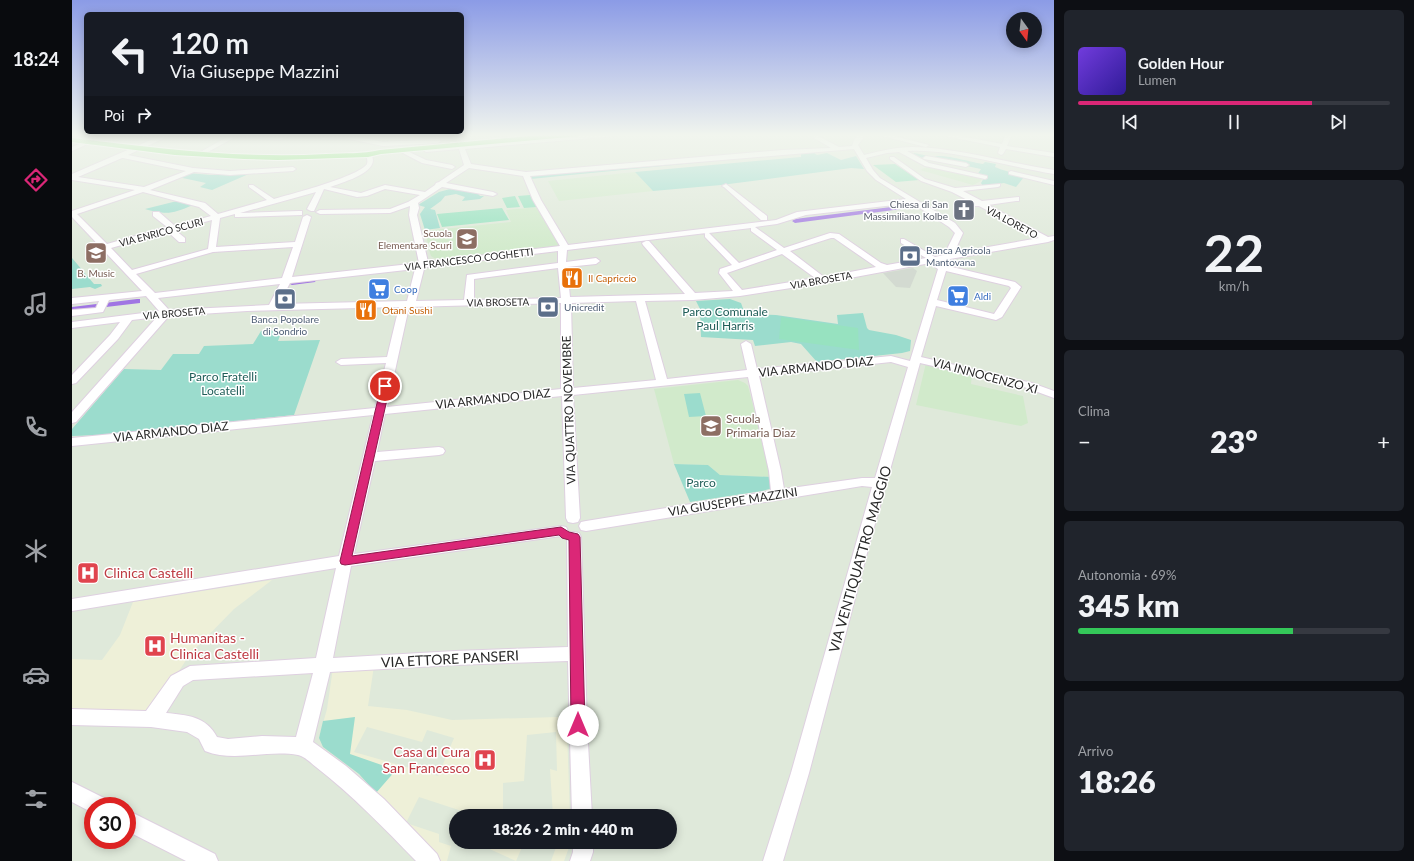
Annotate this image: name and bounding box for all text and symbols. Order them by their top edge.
north arrow [1006,12,1042,48]
map controls [1006,12,1042,48]
text: 120 m [170,26,249,60]
icon: left [104,28,156,80]
text: 18:24 [13,48,59,70]
text: Golden Hour [1138,54,1224,72]
text: Via Giuseppe Mazzini [170,60,339,82]
text: Lumen [1138,72,1176,88]
icon: right [133,104,155,126]
text: Poi [104,106,125,124]
icon: previous [1119,111,1141,133]
icon: pause [1223,111,1245,133]
icon: next [1327,111,1349,133]
icon: directions [22,166,50,194]
church icon: Chiesa di San Massimiliano Kolbe [951,197,977,223]
place label: Chiesa di San Massimiliano Kolbe [864,198,948,222]
street label: VIA LORETO [984,203,1040,241]
street label: VIA ENRICO SCURI [118,215,204,249]
text: 22 [1204,221,1264,283]
school or university icon: Scuola Elementare Scuri [454,226,480,252]
place label: Scuola Elementare Scuri [378,227,452,251]
school or university icon: B. Music [83,240,109,266]
bank icon: Banca Agricola Mantovana [897,243,923,269]
place label: Banca Agricola Mantovana [926,244,991,268]
street label: VIA FRANCESCO COGHETTI [404,245,534,273]
restaurant icon: Il Capriccio [559,265,585,291]
place label: B. Music [77,267,115,279]
street label: VIA BROSETA [789,269,853,291]
place label: Il Capriccio [588,272,637,284]
supermarket icon: Coop [366,276,392,302]
text: km/h [1219,278,1249,294]
place label: Coop [394,283,418,295]
supermarket icon: Aldi [945,283,971,309]
bank icon: Banca Popolare di Sondrio [272,286,298,312]
icon: music [22,290,50,318]
place label: Aldi [974,290,991,302]
bank icon: Unicredit [535,294,561,320]
street label: VIA BROSETA [467,295,530,309]
restaurant icon: Otani Sushi [353,297,379,323]
place label: Unicredit [564,301,605,313]
street label: VIA BROSETA [142,304,206,322]
place label: Otani Sushi [382,304,432,316]
park label: Parco Comunale Paul Harris [682,304,768,333]
place label: Banca Popolare di Sondrio [251,313,319,337]
street label: VIA QUATTRO NOVEMBRE [558,335,579,485]
street label: VIA ARMANDO DIAZ [758,353,874,380]
street label: VIA INNOCENZO XI [931,354,1039,397]
park label: Parco Fratelli Locatelli [189,369,257,398]
pin [368,369,402,403]
icon: arrive [374,375,396,397]
street label: VIA ARMANDO DIAZ [435,385,551,412]
text: Clima [1078,403,1110,419]
place label: Scuola Primaria Diaz [726,411,796,440]
icon: phone [22,413,50,441]
school or university icon: Scuola Primaria Diaz [698,413,724,439]
street label: VIA ARMANDO DIAZ [113,418,229,445]
text: 23° [1210,423,1258,459]
text: − [1078,428,1091,455]
text: + [1377,428,1390,455]
street label: VIA VENTIQUATTRO MAGGIO [825,464,894,654]
park label: Parco [686,475,716,490]
street label: VIA GIUSEPPE MAZZINI [667,484,799,519]
icon: climate [22,537,50,565]
hospital icon: Clinica Castelli [75,560,101,586]
place label: Clinica Castelli [104,564,193,581]
text: Autonomia · 69% [1078,567,1176,583]
text: 345 km [1078,587,1179,623]
place label: Humanitas - Clinica Castelli [170,629,259,662]
hospital icon: Humanitas - Clinica Castelli [142,633,168,659]
street label: VIA ETTORE PANSERI [381,646,519,671]
icon: car [22,661,50,689]
position arrow [557,704,599,746]
place label: Casa di Cura San Francesco [383,743,470,776]
text: Arrivo [1078,743,1113,759]
hospital icon: Casa di Cura San Francesco [472,747,498,773]
text: 18:26 [1078,763,1156,799]
icon: filters [22,785,50,813]
speed limit sign: 30 [84,797,136,849]
text: 18:26 · 2 min · 440 m [492,820,634,838]

